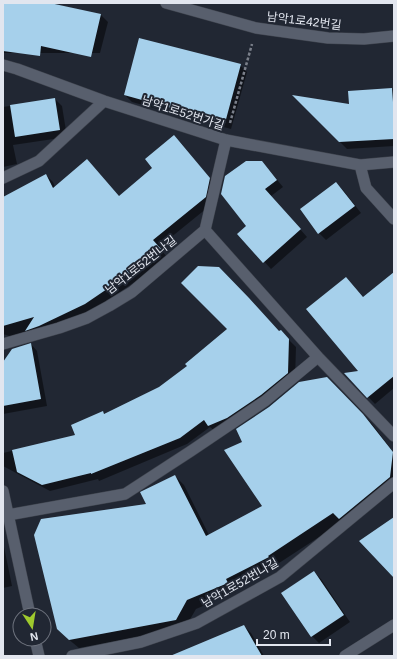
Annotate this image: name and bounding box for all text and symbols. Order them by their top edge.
street label: 남악1로42번길 [266,9,342,33]
street label: 남악1로52번가길 [140,93,226,133]
street label: 남악1로52번나길 [103,233,179,297]
street label: 남악1로52번나길 [199,555,281,611]
north arrow [12,607,52,647]
scale bar [257,621,330,647]
text: 20 m [263,628,290,642]
text: N [29,630,39,643]

